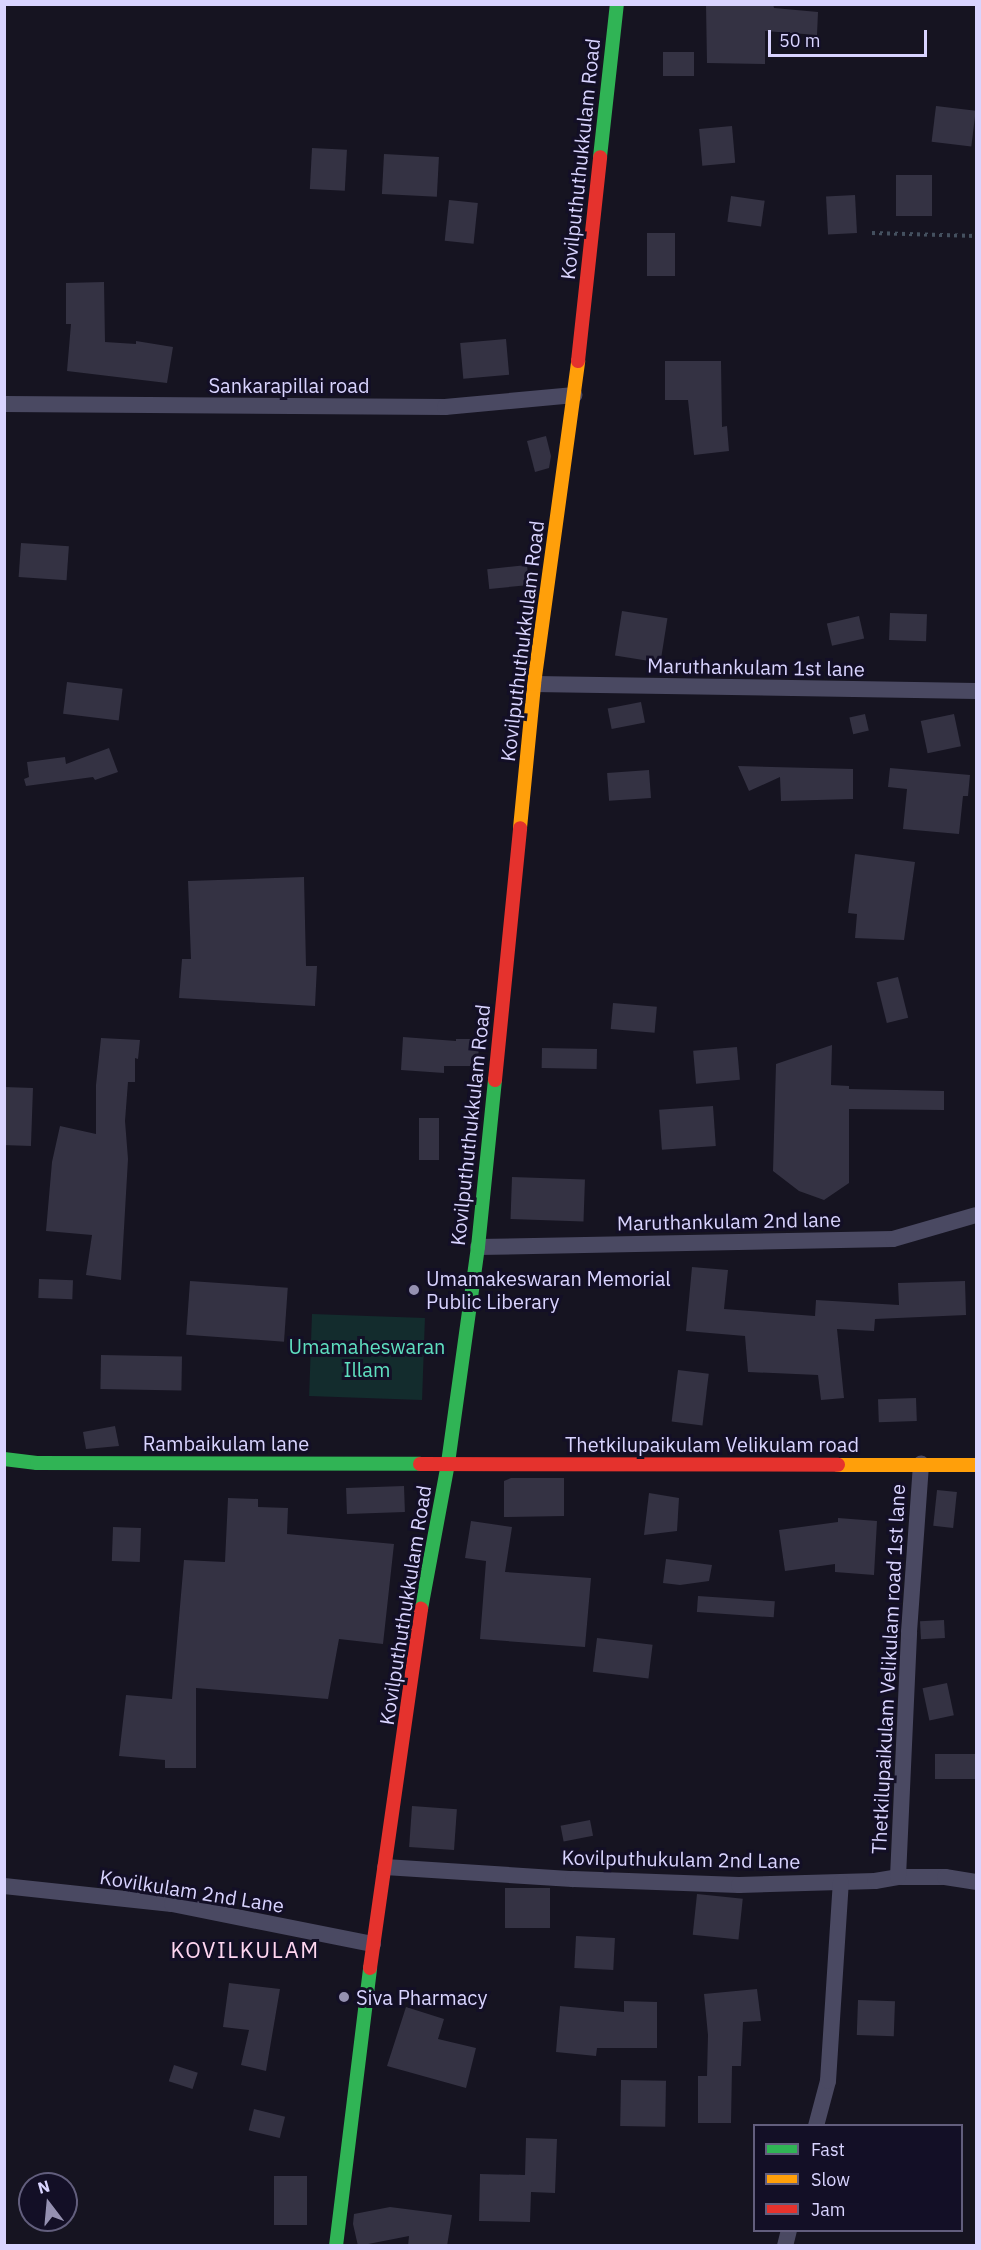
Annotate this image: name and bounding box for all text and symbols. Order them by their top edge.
scale bar [771,18,930,56]
text: 50 m [779,29,821,52]
street label: Kovilputhuthukkulam Road [555,37,605,281]
street label: Sankarapillai road [208,373,370,397]
street label: Kovilputhuthukkulam Road [495,519,549,763]
street label: Maruthankulam 1st lane [647,653,865,681]
street label: Kovilputhuthukkulam Road [445,1003,495,1247]
street label: Maruthankulam 2nd lane [617,1207,841,1235]
place label: Umamakeswaran Memorial Public Liberary [426,1266,671,1313]
marker: Umamakeswaran Memorial Public Liberary [407,1283,421,1297]
park label: Umamaheswaran Illam [289,1334,445,1381]
street label: Rambaikulam lane [143,1431,309,1455]
street label: Thetkilupaikulam Velikulam road [565,1432,859,1456]
street label: Kovilputhuthukkulam Road [374,1483,436,1727]
street label: Thetkilupaikulam Velikulam road 1st lane [866,1483,910,1855]
street label: Kovilputhukulam 2nd Lane [561,1845,801,1873]
street label: Kovilkulam 2nd Lane [98,1865,286,1917]
district label: KOVILKULAM [170,1937,320,1963]
place label: Siva Pharmacy [356,1985,487,2009]
marker: Siva Pharmacy [337,1990,351,2004]
legend [753,2124,963,2232]
text: Fast [811,2138,845,2161]
text: Slow [811,2168,850,2191]
north arrow [18,2172,78,2232]
text: N [35,2175,52,2198]
text: Jam [811,2198,846,2221]

